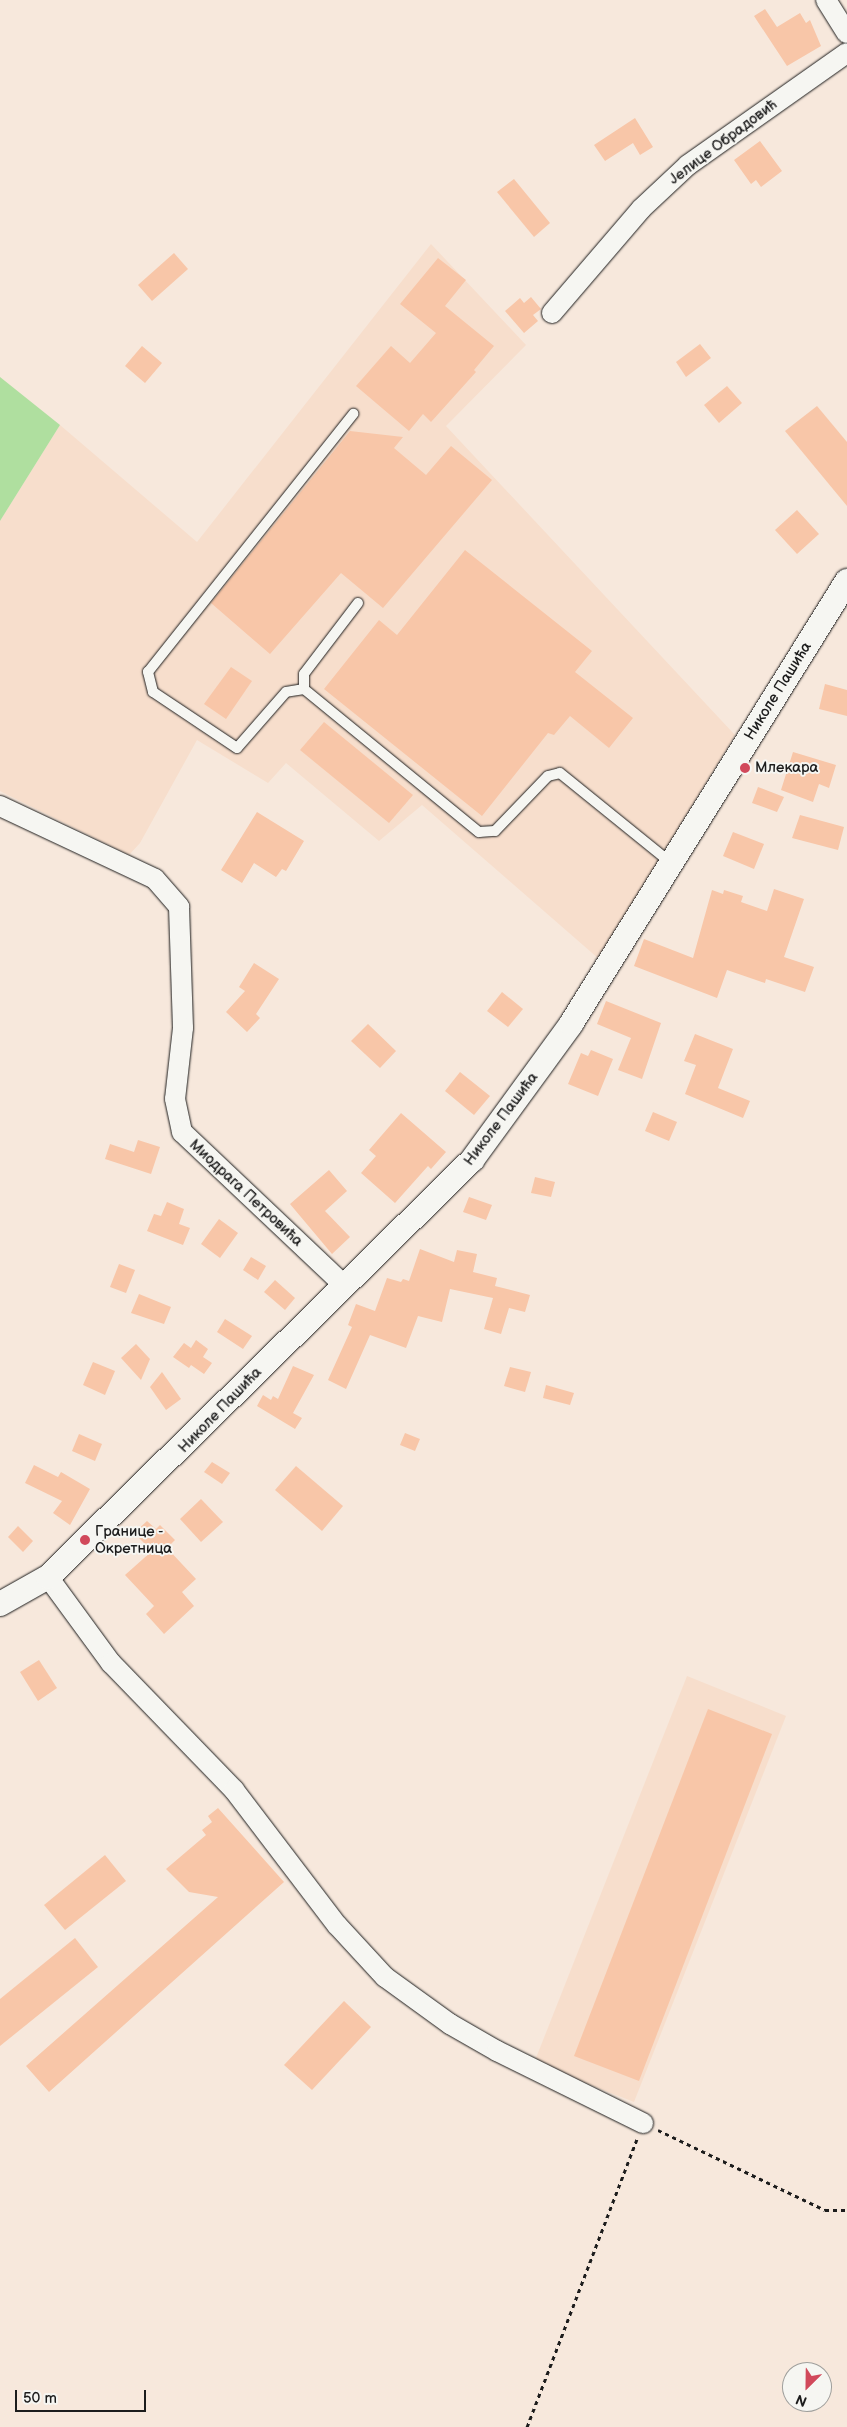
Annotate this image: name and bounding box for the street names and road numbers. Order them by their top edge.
street label: Јелице Обрадовић [665,96,781,188]
street label: Николе Пашића [741,639,815,743]
street label: Николе Пашића [460,1069,542,1169]
street label: Миодрага Петровића [186,1136,306,1250]
street label: Николе Пашића [175,1363,265,1457]

